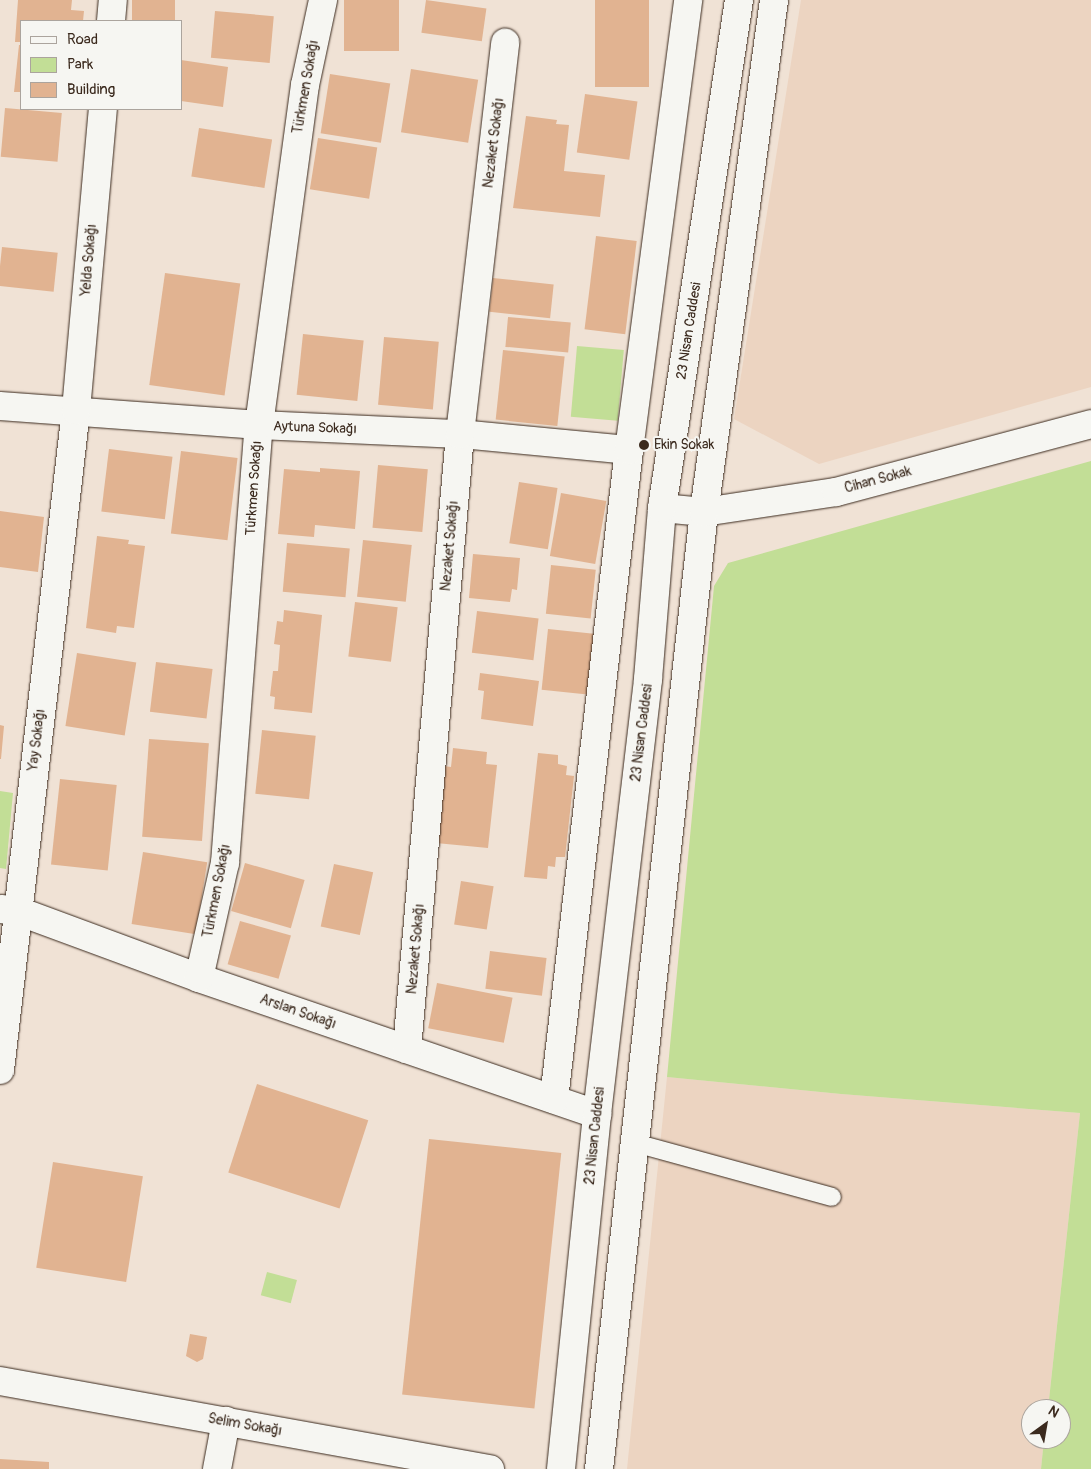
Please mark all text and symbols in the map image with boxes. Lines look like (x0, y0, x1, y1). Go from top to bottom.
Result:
legend (20, 20, 182, 110)
text: Road (67, 30, 98, 49)
street label: Türkmen Sokağı (289, 39, 323, 135)
text: Park (67, 55, 93, 74)
text: Building (67, 80, 115, 99)
street label: Nezaket Sokağı (480, 97, 508, 189)
street label: Yelda Sokağı (77, 223, 101, 297)
street label: 23 Nisan Caddesi (673, 281, 705, 381)
street label: Aytuna Sokağı (273, 418, 357, 438)
place label: Ekin Sokak (654, 437, 714, 453)
marker: Ekin Sokak (638, 439, 650, 451)
street label: Türkmen Sokağı (242, 440, 266, 536)
street label: Cihan Sokak (843, 463, 913, 497)
street label: Nezaket Sokağı (438, 500, 462, 592)
street label: 23 Nisan Caddesi (628, 683, 656, 783)
street label: Yay Sokağı (25, 708, 49, 772)
street label: Türkmen Sokağı (200, 843, 234, 939)
street label: Nezaket Sokağı (404, 903, 428, 995)
street label: Arslan Sokağı (258, 991, 338, 1033)
street label: 23 Nisan Caddesi (582, 1086, 608, 1186)
north arrow (1021, 1399, 1071, 1449)
text: N (1045, 1402, 1062, 1421)
street label: Selim Sokağı (207, 1410, 283, 1440)

